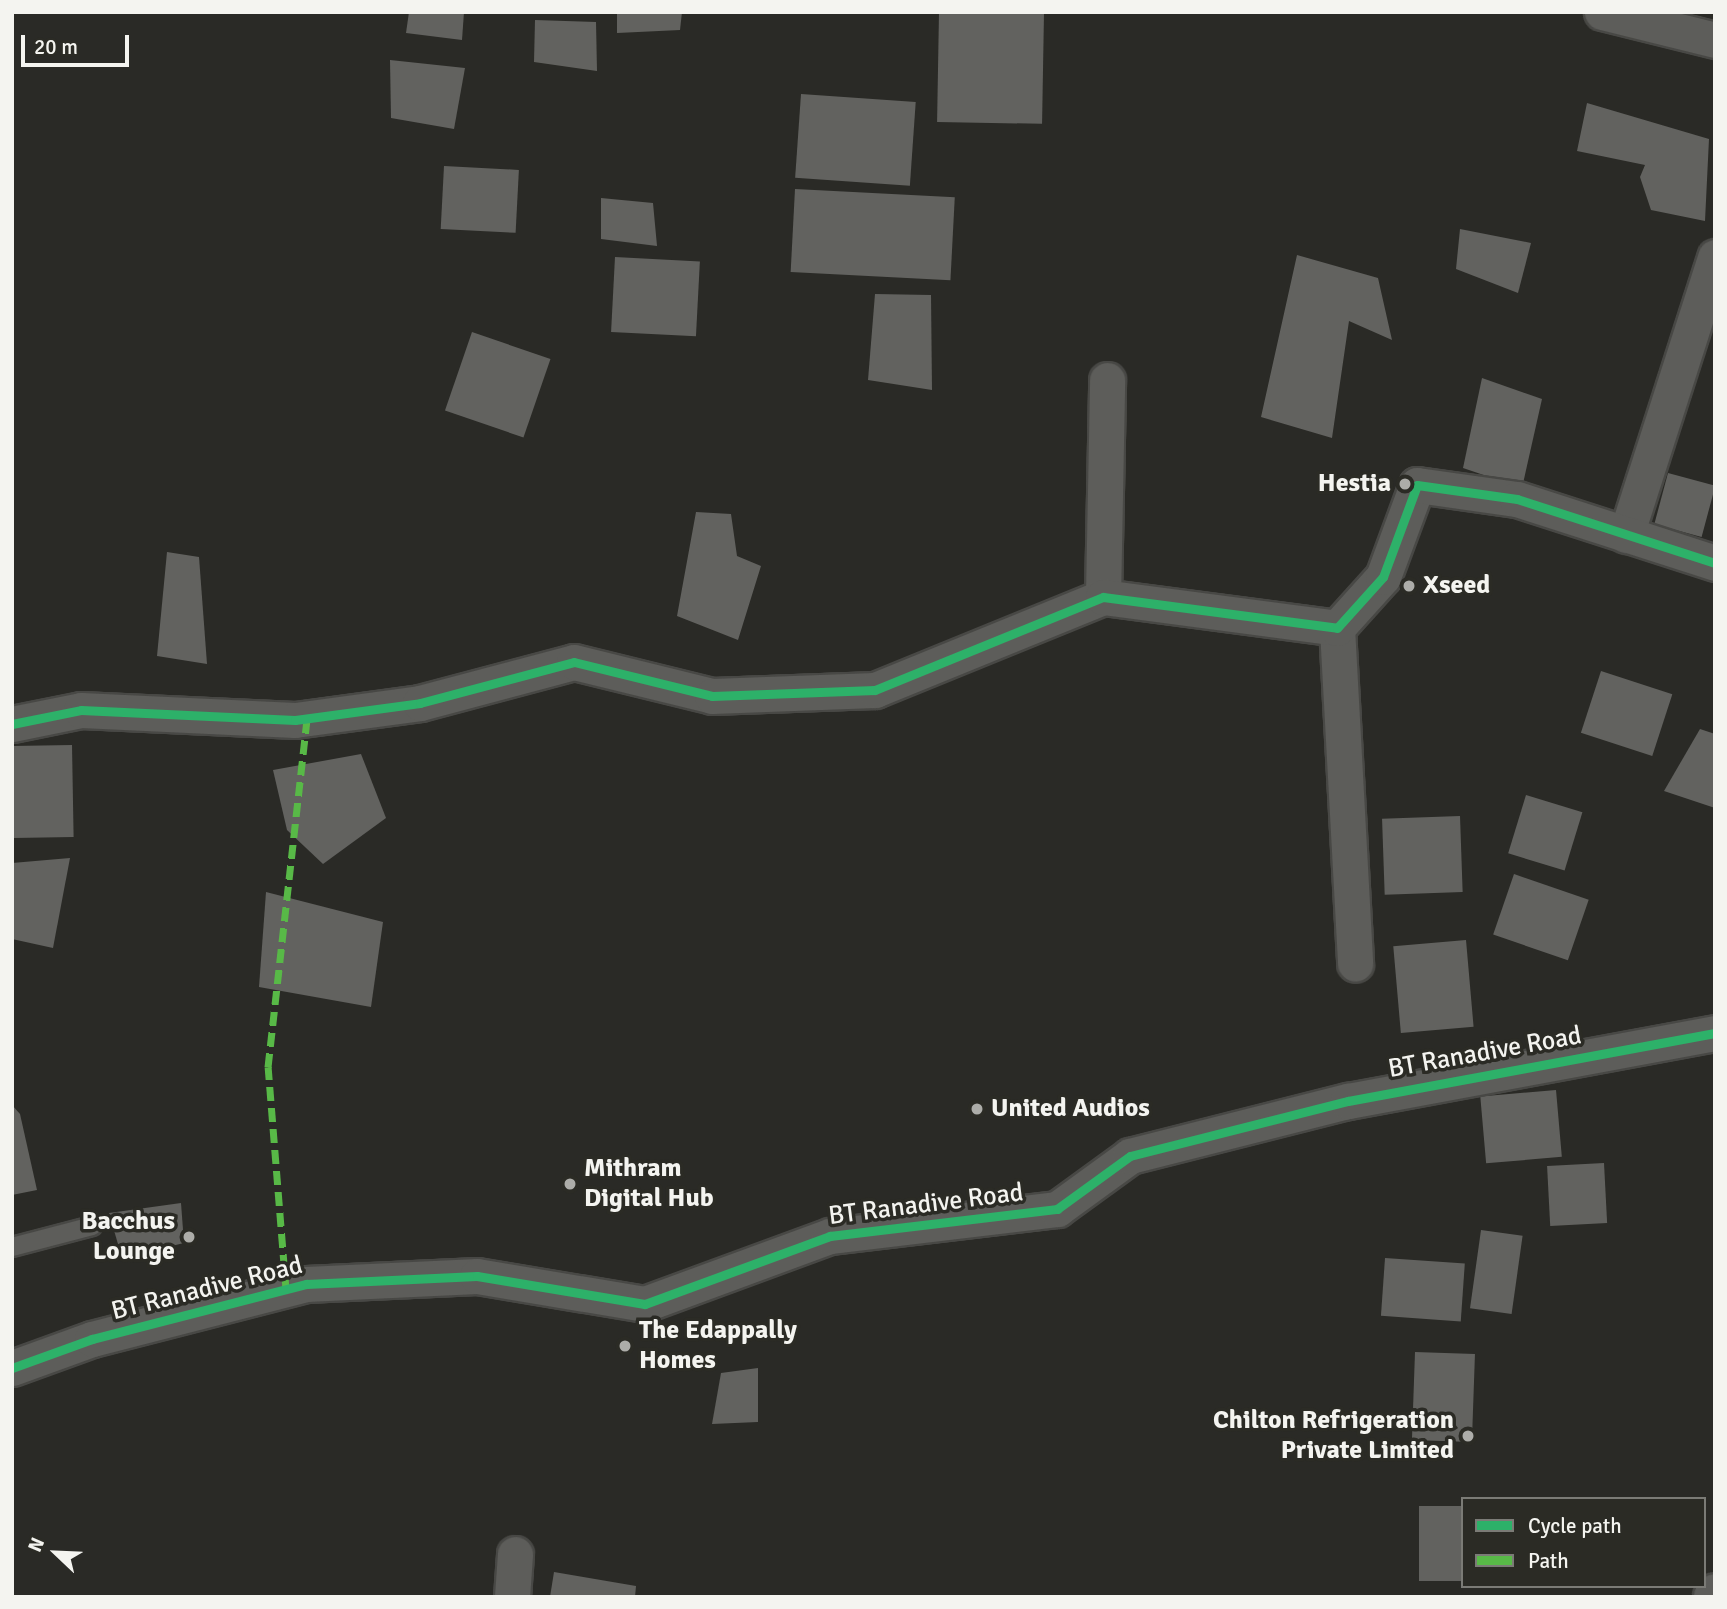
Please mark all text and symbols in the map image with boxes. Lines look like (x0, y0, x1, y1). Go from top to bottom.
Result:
scale bar (24, 21, 133, 65)
text: 20 m (34, 34, 78, 60)
place label: Hestia (1318, 468, 1391, 500)
marker: Hestia (1397, 476, 1413, 492)
place label: Xseed (1423, 570, 1490, 602)
marker: Xseed (1401, 578, 1417, 594)
street label: BT Ranadive Road (1386, 1021, 1584, 1085)
place label: United Audios (991, 1093, 1150, 1125)
marker: United Audios (969, 1101, 985, 1117)
place label: Mithram Digital Hub (584, 1153, 714, 1214)
marker: Mithram Digital Hub (562, 1176, 578, 1192)
street label: BT Ranadive Road (827, 1178, 1025, 1232)
place label: Bacchus Lounge (81, 1206, 175, 1268)
marker: Bacchus Lounge (181, 1229, 197, 1245)
street label: BT Ranadive Road (108, 1250, 306, 1328)
place label: The Edappally Homes (639, 1315, 797, 1376)
marker: The Edappally Homes (617, 1338, 633, 1354)
place label: Chilton Refrigeration Private Limited (1213, 1405, 1454, 1466)
marker: Chilton Refrigeration Private Limited (1460, 1428, 1476, 1444)
legend (1461, 1497, 1706, 1588)
text: Cycle path (1528, 1513, 1622, 1539)
north arrow (21, 1518, 91, 1588)
text: N (23, 1534, 50, 1556)
text: Path (1528, 1548, 1569, 1574)

